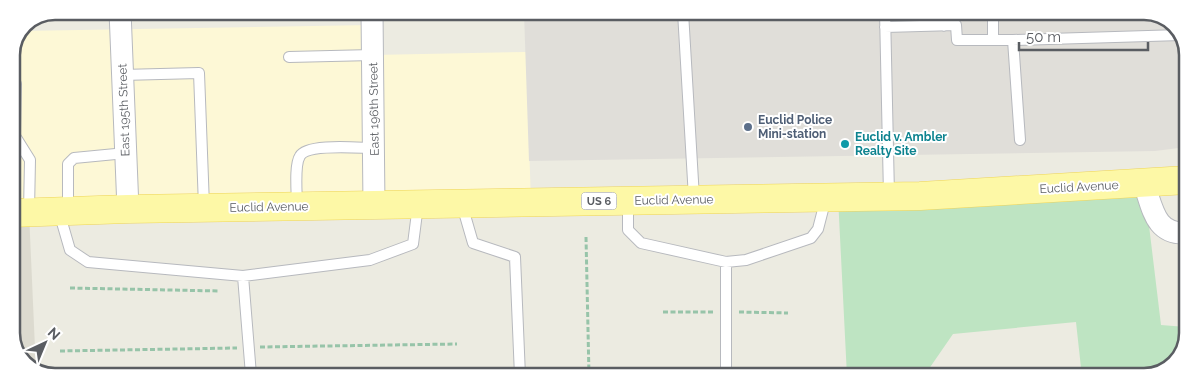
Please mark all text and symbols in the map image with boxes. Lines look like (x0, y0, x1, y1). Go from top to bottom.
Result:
scale bar (1019, 20, 1148, 52)
text: 50 m (1026, 28, 1061, 46)
street label: East 196th Street (366, 62, 382, 156)
street label: East 195th Street (115, 63, 133, 157)
place label: Euclid Police Mini-station (758, 113, 832, 141)
marker: Euclid Police Mini-station (742, 121, 754, 133)
place label: Euclid v. Ambler Realty Site (855, 130, 947, 158)
marker: Euclid v. Ambler Realty Site (839, 138, 851, 150)
street label: Euclid Avenue (1039, 178, 1119, 196)
road number: US 6 (582, 192, 616, 210)
street label: Euclid Avenue (634, 192, 714, 208)
street label: Euclid Avenue (229, 199, 309, 215)
north arrow (20, 318, 70, 368)
text: N (45, 324, 63, 343)

